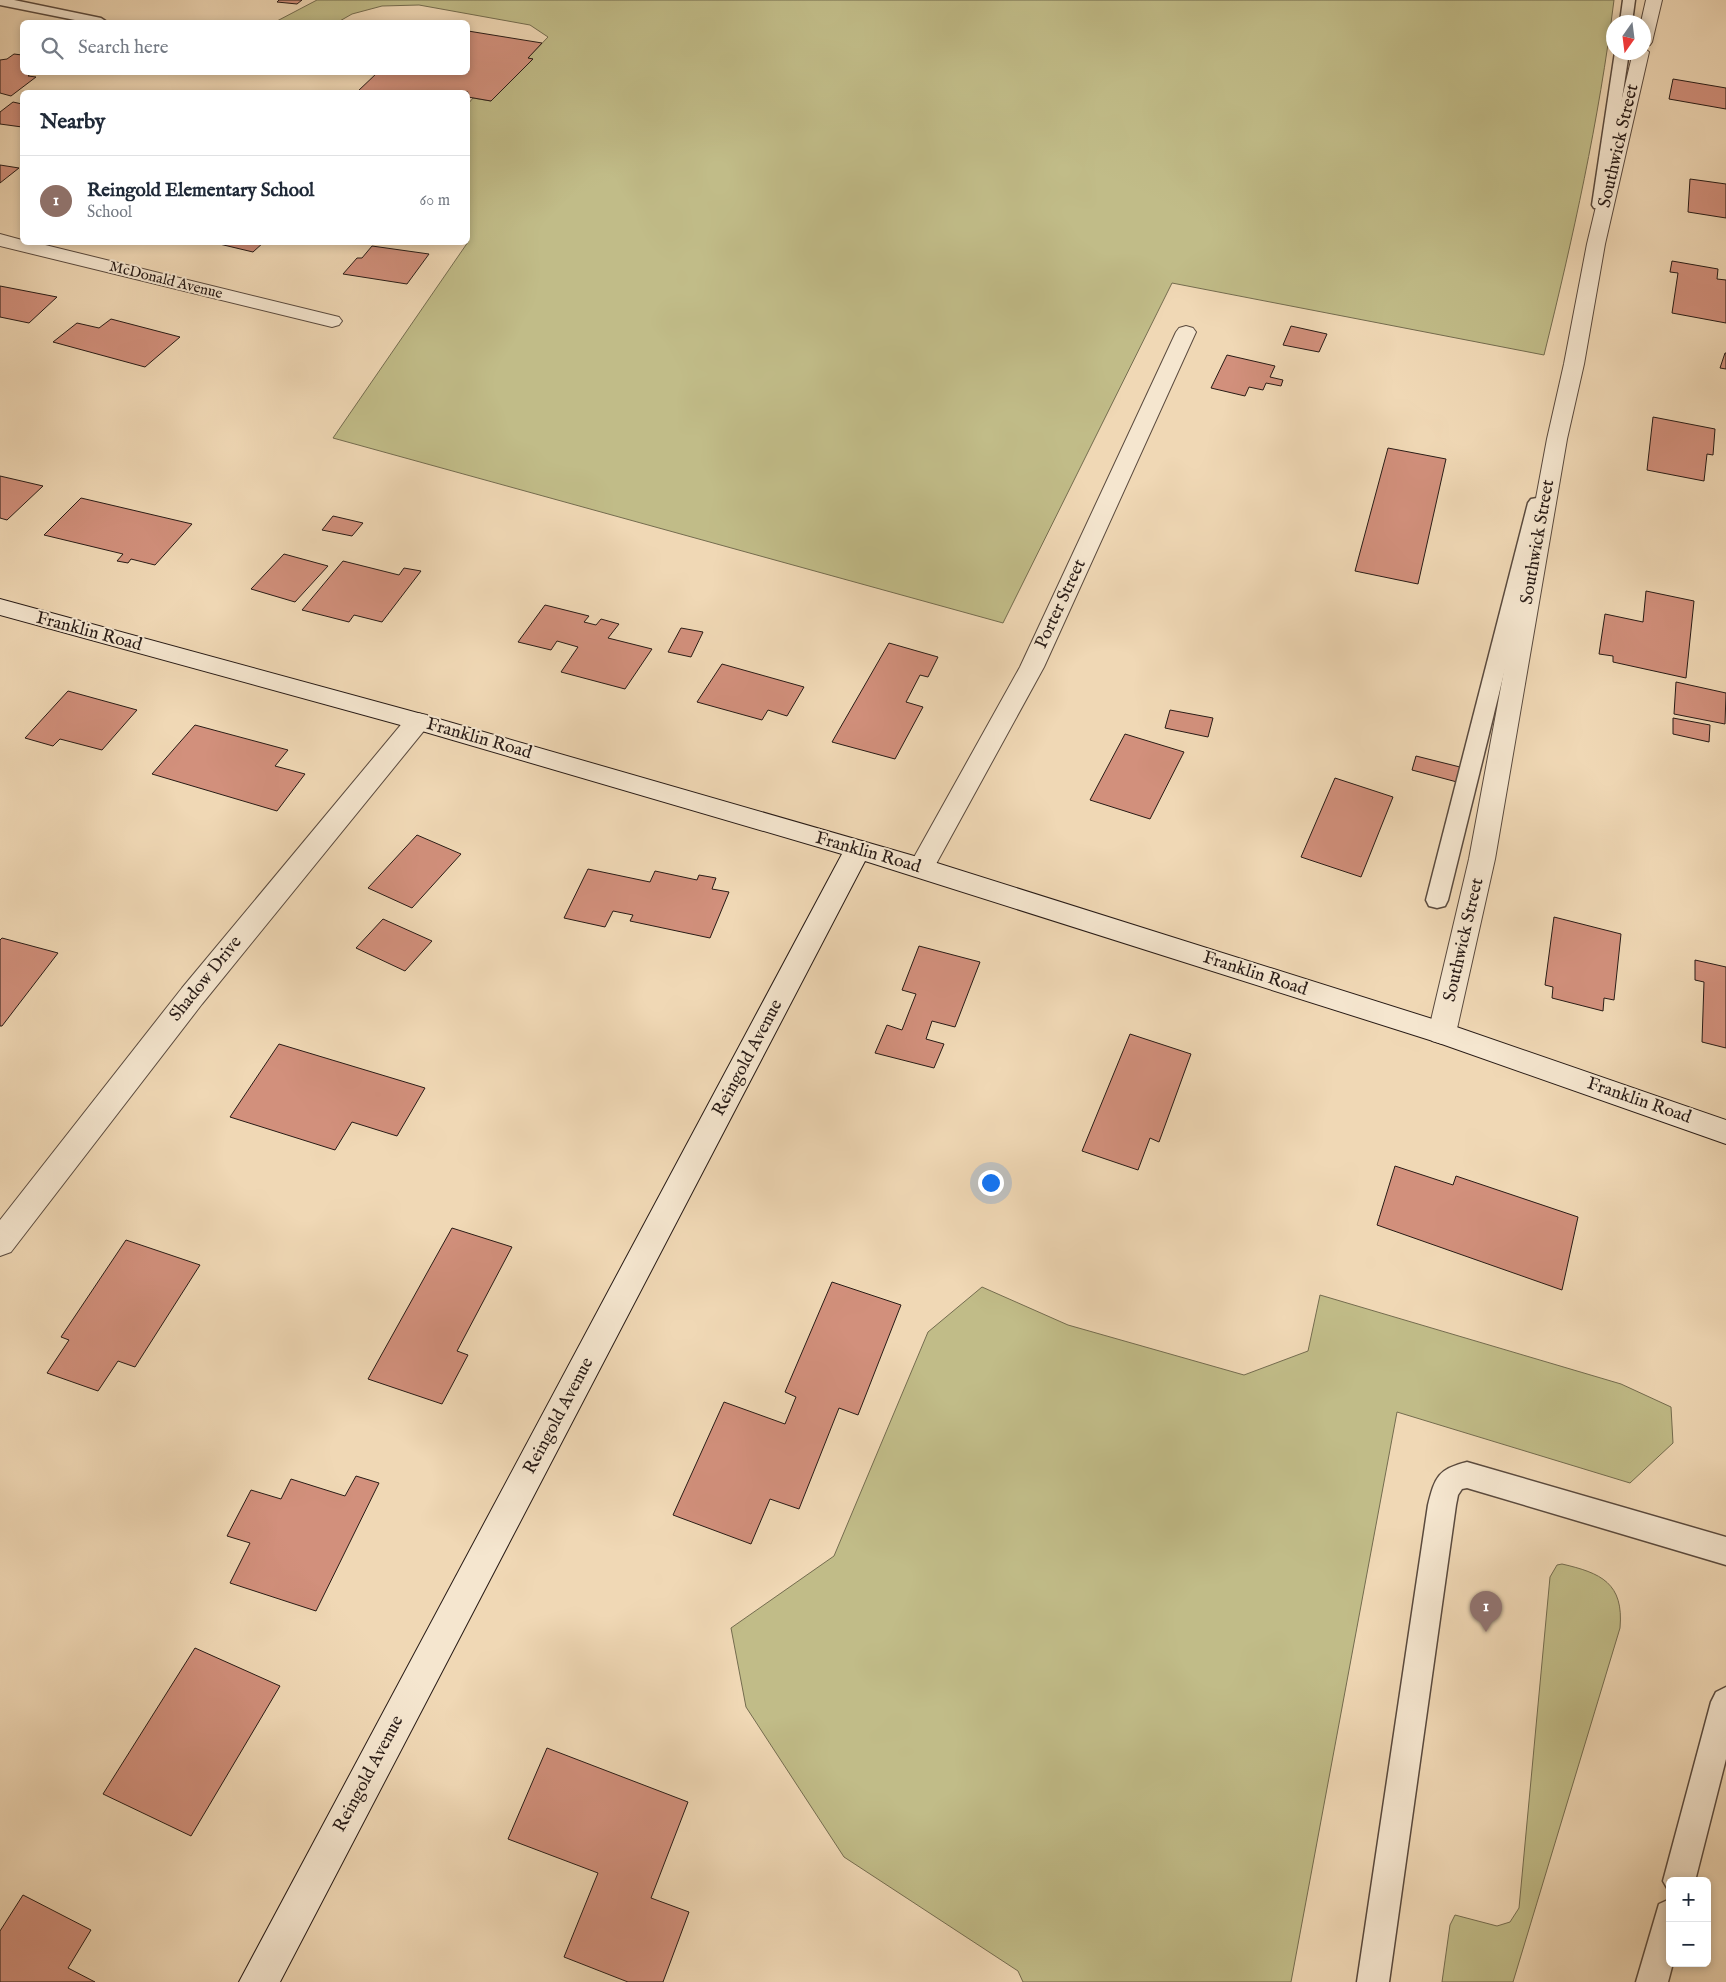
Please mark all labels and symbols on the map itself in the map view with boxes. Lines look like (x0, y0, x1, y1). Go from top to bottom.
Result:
north arrow (1606, 15, 1651, 60)
street label: Southwick Street (1594, 82, 1644, 210)
street label: McDonald Avenue (107, 257, 225, 303)
street label: Southwick Street (1516, 478, 1560, 606)
street label: Porter Street (1030, 556, 1092, 652)
street label: Franklin Road (34, 607, 145, 657)
street label: Franklin Road (424, 713, 535, 765)
street label: Franklin Road (813, 827, 924, 879)
street label: Southwick Street (1439, 876, 1489, 1004)
street label: Shadow Drive (165, 932, 247, 1026)
street label: Franklin Road (1200, 946, 1311, 1002)
street label: Reingold Avenue (708, 996, 788, 1120)
street label: Franklin Road (1584, 1072, 1695, 1130)
your location (978, 1170, 1004, 1196)
street label: Reingold Avenue (519, 1354, 599, 1478)
pin: 1 (1470, 1591, 1502, 1632)
street label: Reingold Avenue (329, 1712, 409, 1836)

